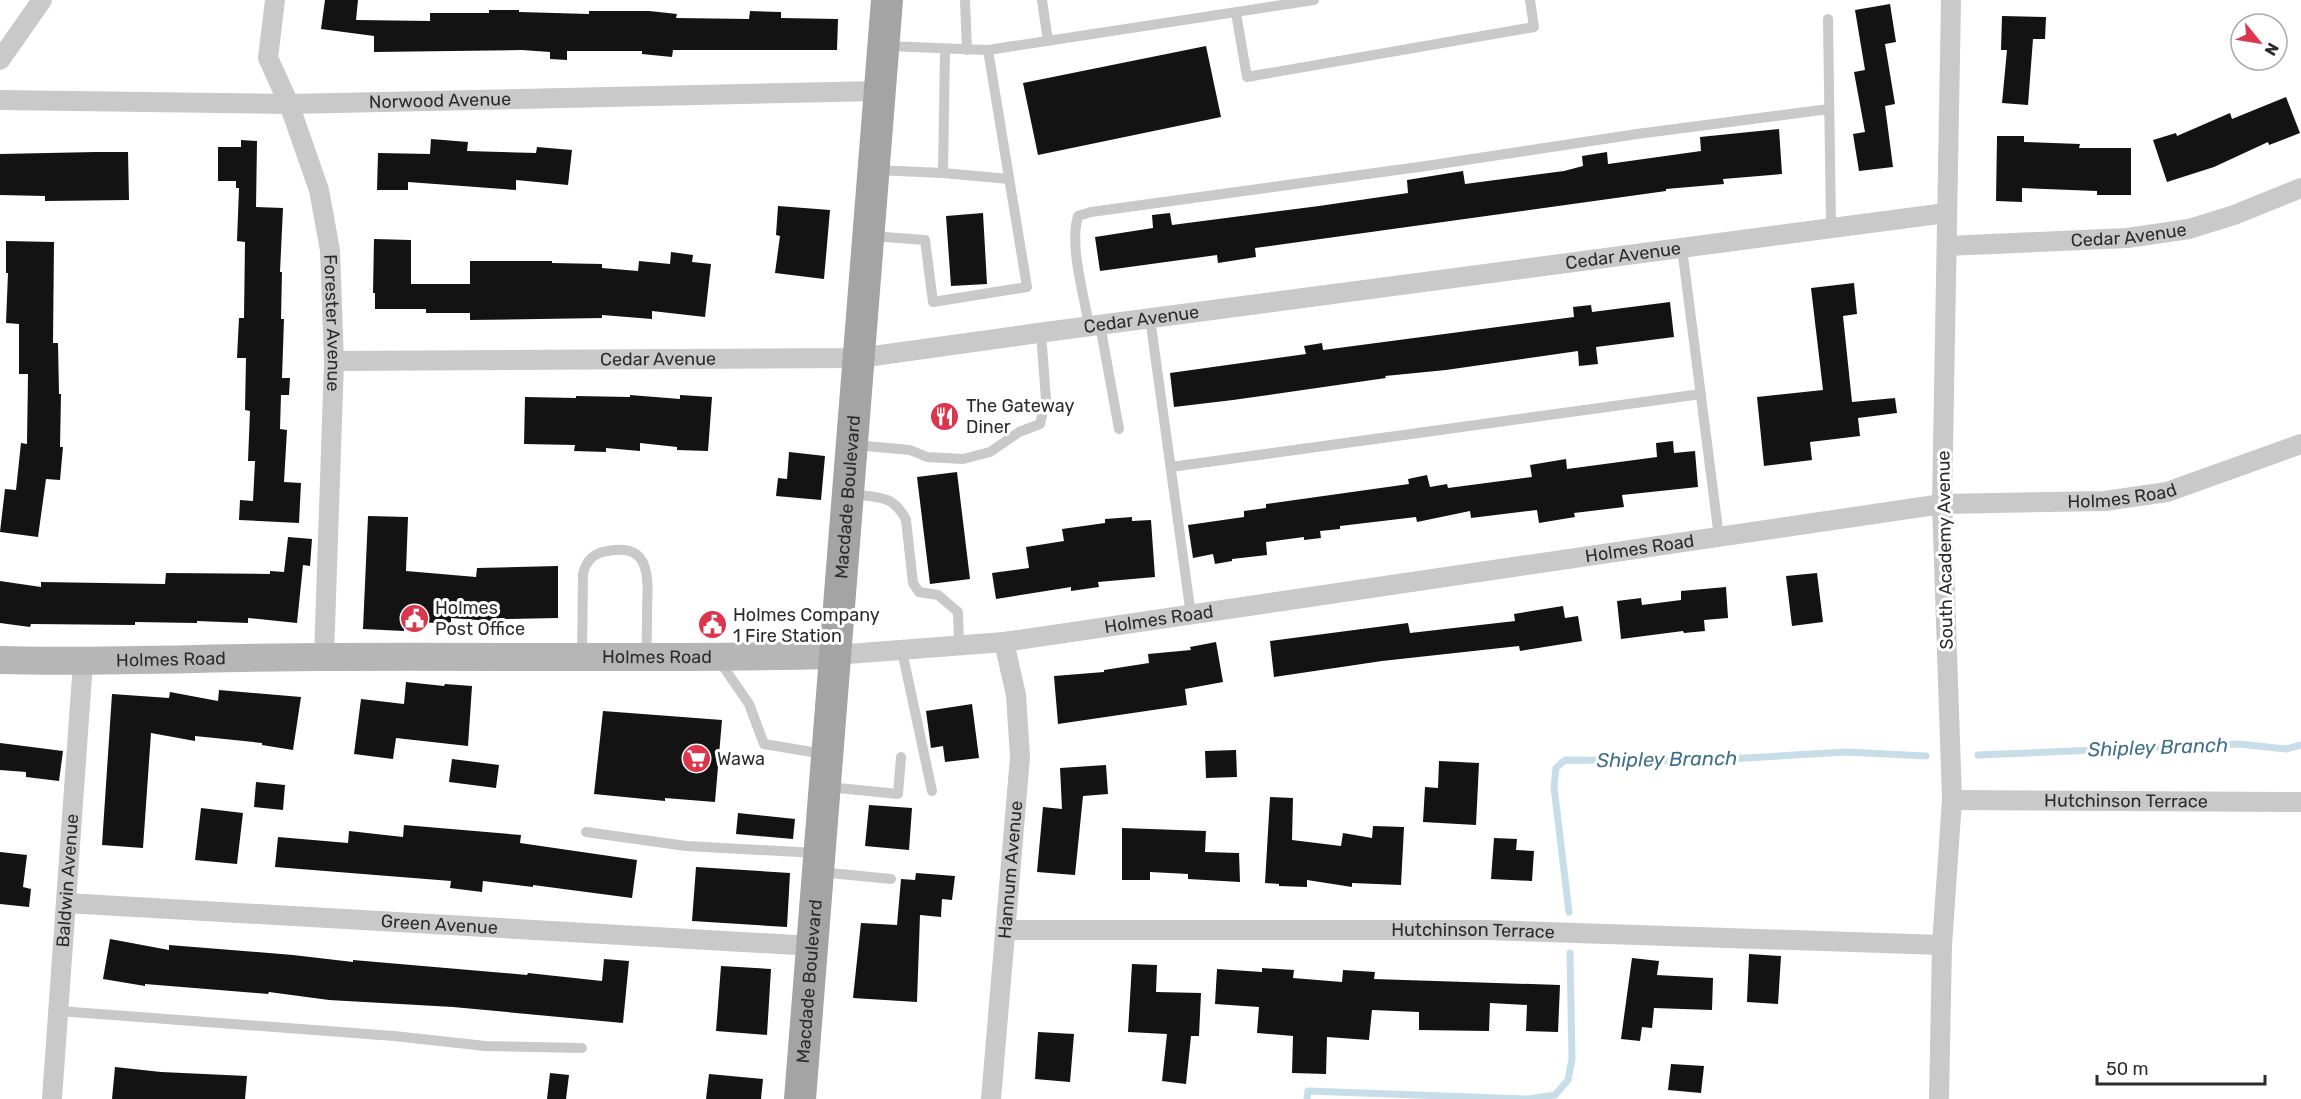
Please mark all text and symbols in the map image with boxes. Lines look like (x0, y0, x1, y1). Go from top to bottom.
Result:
north arrow (2229, 12, 2289, 72)
text: N (2260, 40, 2283, 59)
street label: Norwood Avenue (369, 88, 511, 113)
street label: Cedar Avenue (2070, 219, 2188, 251)
street label: Cedar Avenue (1564, 237, 1682, 274)
street label: Forester Avenue (319, 254, 345, 392)
street label: Cedar Avenue (1082, 301, 1200, 338)
street label: Cedar Avenue (600, 348, 716, 370)
place label: The Gateway Diner (966, 395, 1074, 438)
restaurant icon: The Gateway Diner (929, 400, 961, 432)
street label: Macdade Boulevard (830, 414, 865, 580)
street label: South Academy Avenue (1932, 450, 1958, 650)
street label: Holmes Road (2067, 478, 2180, 513)
street label: Holmes Road (1584, 530, 1696, 567)
place label: Holmes Post Office (435, 597, 525, 640)
street label: Holmes Road (1103, 600, 1215, 638)
public building icon: Holmes Post Office (398, 602, 430, 634)
place label: Holmes Company 1 Fire Station (733, 604, 880, 647)
public building icon: Holmes Company 1 Fire Station (696, 609, 728, 641)
street label: Holmes Road (602, 646, 712, 668)
street label: Holmes Road (116, 647, 226, 671)
water label: Shipley Branch (2087, 733, 2229, 761)
supermarket icon: Wawa (680, 743, 712, 775)
water label: Shipley Branch (1597, 746, 1737, 772)
place label: Wawa (717, 748, 765, 770)
street label: Hutchinson Terrace (2044, 790, 2208, 812)
street label: Hannum Avenue (994, 800, 1027, 940)
street label: Baldwin Avenue (52, 813, 83, 948)
street label: Macdade Boulevard (792, 899, 827, 1064)
street label: Green Avenue (380, 910, 498, 939)
street label: Hutchinson Terrace (1391, 919, 1555, 943)
scale bar (2097, 1048, 2265, 1086)
text: 50 m (2106, 1058, 2149, 1080)

